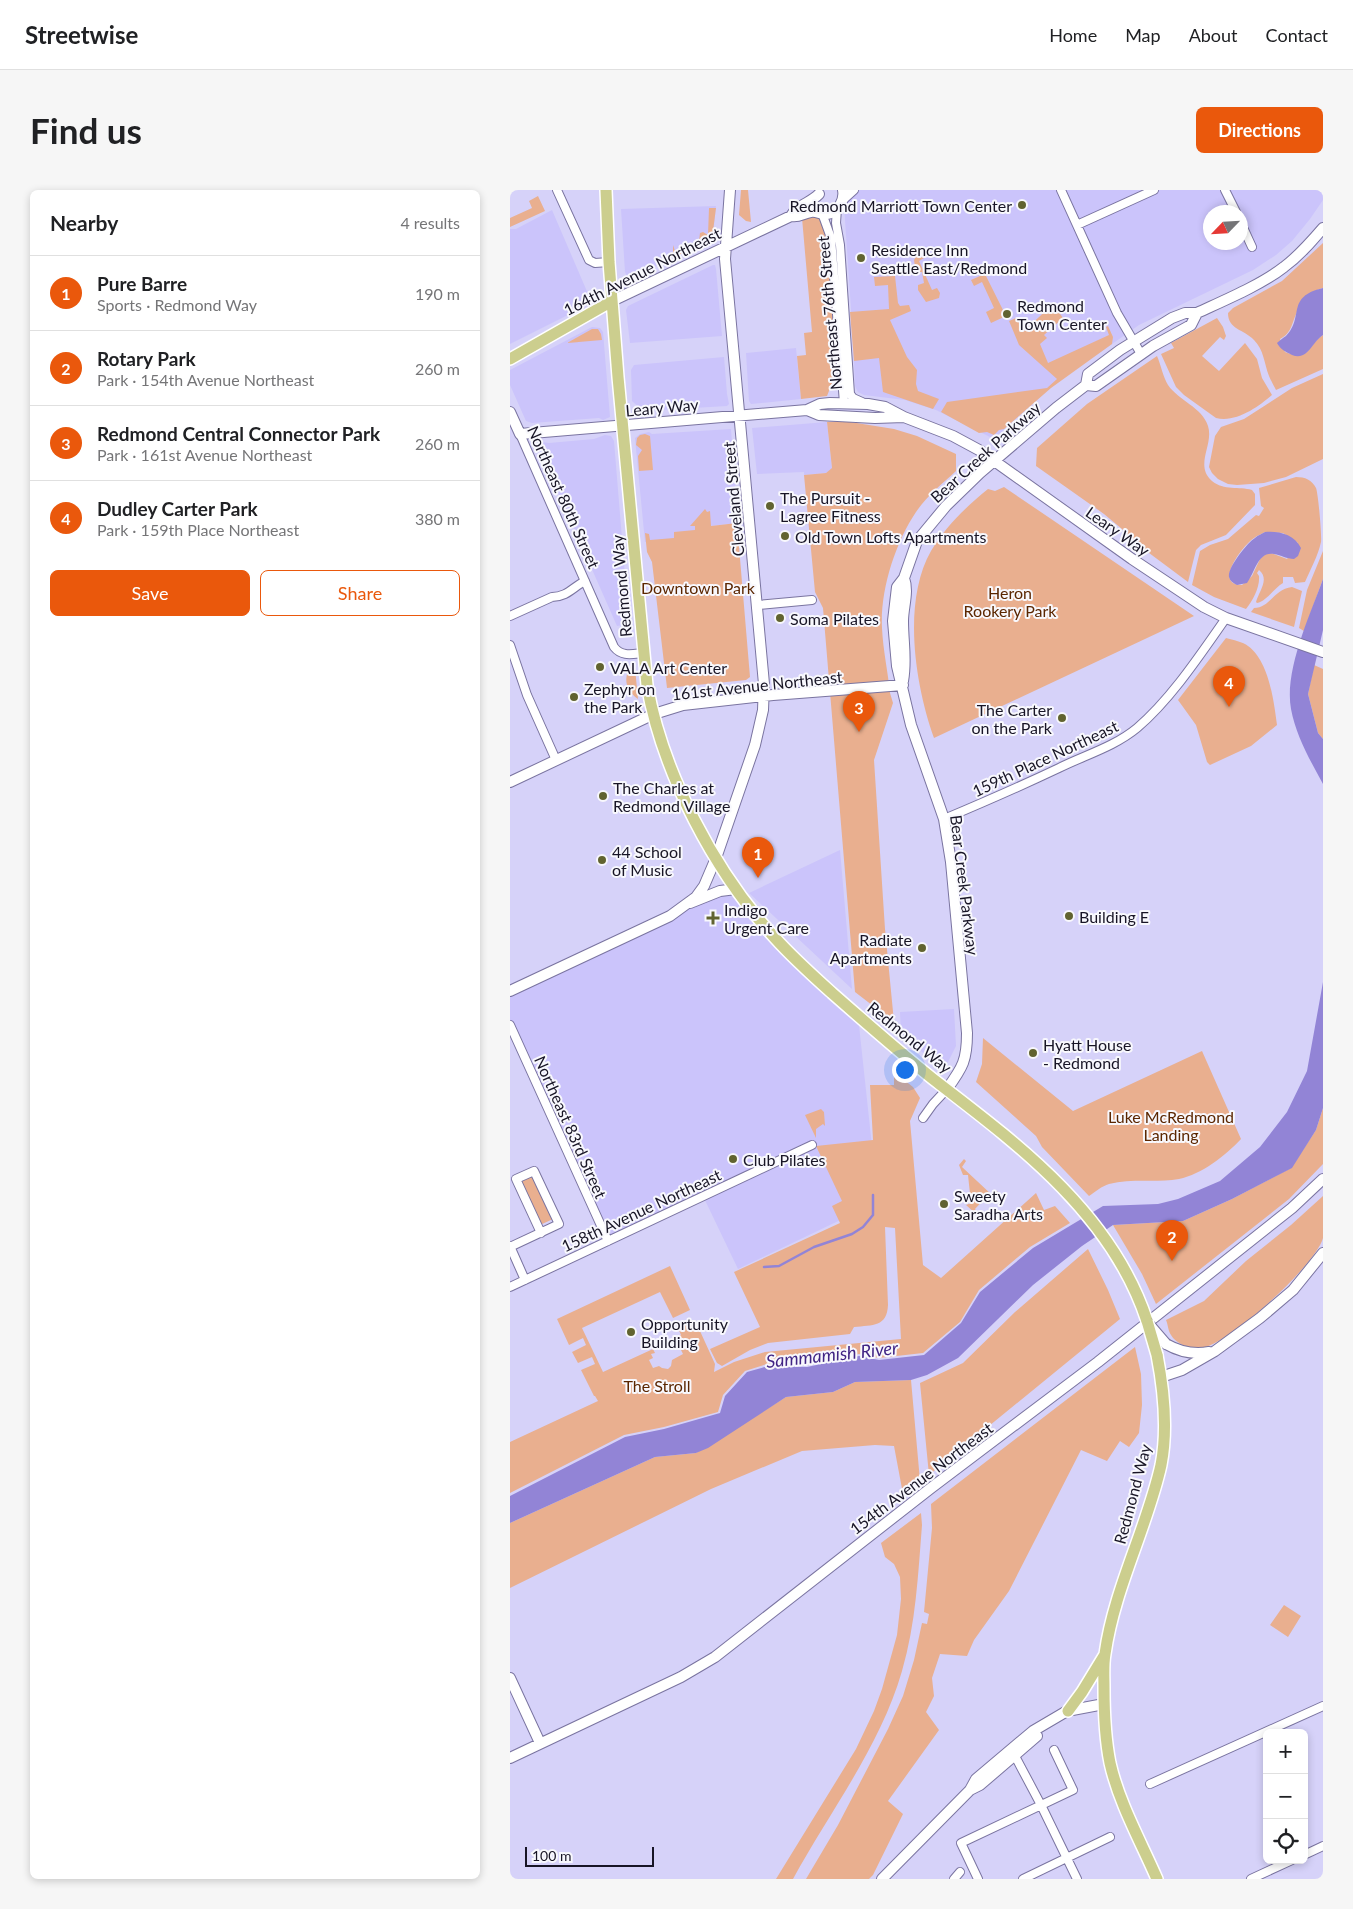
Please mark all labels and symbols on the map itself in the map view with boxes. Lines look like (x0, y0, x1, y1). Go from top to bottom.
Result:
place label: Redmond Marriott Town Center (790, 196, 1012, 215)
marker: Redmond Marriott Town Center (1016, 199, 1028, 211)
north arrow (1203, 205, 1248, 250)
street label: 164th Avenue Northeast (560, 223, 724, 319)
street label: Northeast 76th Street (813, 235, 845, 391)
place label: Residence Inn Seattle East/Redmond (871, 240, 1027, 277)
marker: Residence Inn Seattle East/Redmond (855, 252, 867, 264)
place label: Redmond Town Center (1017, 296, 1107, 333)
marker: Redmond Town Center (1001, 308, 1013, 320)
street label: Leary Way (625, 394, 700, 420)
street label: Bear Creek Parkway (926, 397, 1044, 506)
street label: Northeast 80th Street (524, 423, 604, 572)
street label: Cleveland Street (718, 441, 747, 557)
place label: The Pursuit - Lagree Fitness (780, 488, 881, 525)
marker: The Pursuit - Lagree Fitness (764, 500, 776, 512)
street label: Leary Way (1083, 502, 1154, 560)
place label: Old Town Lofts Apartments (795, 527, 986, 546)
marker: Old Town Lofts Apartments (779, 530, 791, 542)
street label: Redmond Way (607, 533, 635, 638)
park label: Downtown Park (641, 578, 756, 597)
park label: Heron Rookery Park (964, 583, 1057, 620)
place label: Soma Pilates (790, 609, 879, 628)
marker: Soma Pilates (774, 612, 786, 624)
place label: VALA Art Center (610, 658, 727, 677)
marker: VALA Art Center (594, 661, 606, 673)
pin: 4 (1213, 666, 1245, 707)
street label: 161st Avenue Northeast (671, 667, 844, 703)
place label: Zephyr on the Park (584, 679, 655, 716)
marker: Zephyr on the Park (568, 691, 580, 703)
pin: 3 (843, 691, 875, 732)
place label: The Carter on the Park (971, 700, 1053, 737)
marker: The Carter on the Park (1056, 712, 1068, 724)
street label: 159th Place Northeast (969, 716, 1121, 800)
place label: The Charles at Redmond Village (613, 778, 730, 815)
marker: The Charles at Redmond Village (597, 790, 609, 802)
street label: Bear Creek Parkway (947, 814, 983, 957)
pin: 1 (742, 837, 774, 878)
place label: 44 School of Music (612, 842, 682, 879)
marker: 44 School of Music (596, 854, 608, 866)
place label: Indigo Urgent Care (724, 900, 809, 937)
place label: Building E (1079, 907, 1149, 926)
marker: Building E (1063, 910, 1075, 922)
marker: Indigo Urgent Care (706, 911, 720, 925)
place label: Radiate Apartments (830, 930, 912, 967)
marker: Radiate Apartments (916, 942, 928, 954)
street label: Redmond Way (864, 997, 956, 1077)
place label: Hyatt House - Redmond (1043, 1035, 1131, 1072)
marker: Hyatt House - Redmond (1027, 1047, 1039, 1059)
street label: Northeast 83rd Street (531, 1053, 611, 1201)
your location (892, 1057, 918, 1083)
park label: Luke McRedmond Landing (1108, 1107, 1234, 1144)
place label: Club Pilates (743, 1150, 826, 1169)
marker: Club Pilates (727, 1153, 739, 1165)
street label: 158th Avenue Northeast (558, 1165, 724, 1255)
place label: Sweety Saradha Arts (954, 1186, 1043, 1223)
marker: Sweety Saradha Arts (938, 1198, 950, 1210)
pin: 2 (1156, 1220, 1188, 1261)
place label: Opportunity Building (641, 1314, 729, 1351)
marker: Opportunity Building (625, 1326, 637, 1338)
water label: Sammamish River (765, 1336, 900, 1372)
park label: The Stroll (624, 1376, 690, 1395)
street label: 154th Avenue Northeast (846, 1418, 996, 1538)
street label: Redmond Way (1110, 1441, 1155, 1546)
scale bar (525, 1844, 654, 1867)

